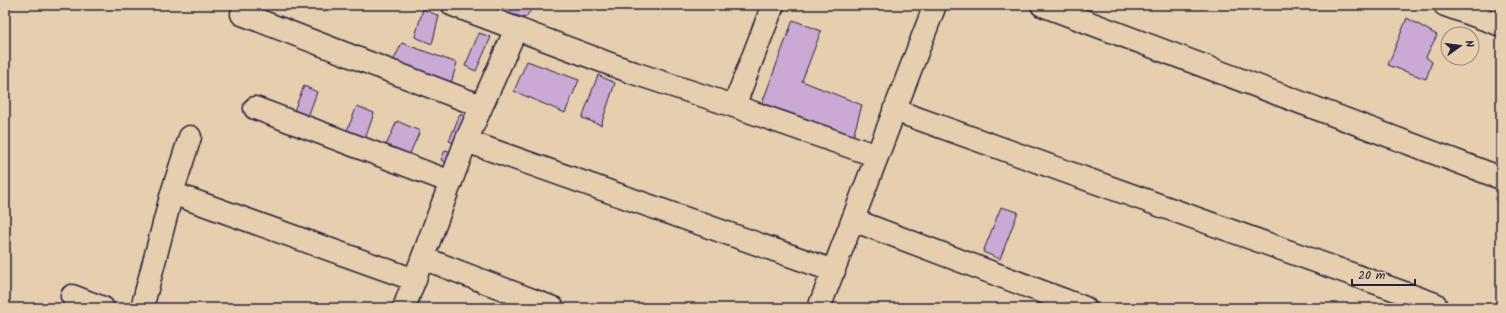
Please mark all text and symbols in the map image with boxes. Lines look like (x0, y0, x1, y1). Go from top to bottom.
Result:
north arrow (1440, 26, 1480, 66)
text: N (1459, 38, 1478, 49)
scale bar (1352, 261, 1415, 287)
text: 20 m (1358, 266, 1386, 285)

